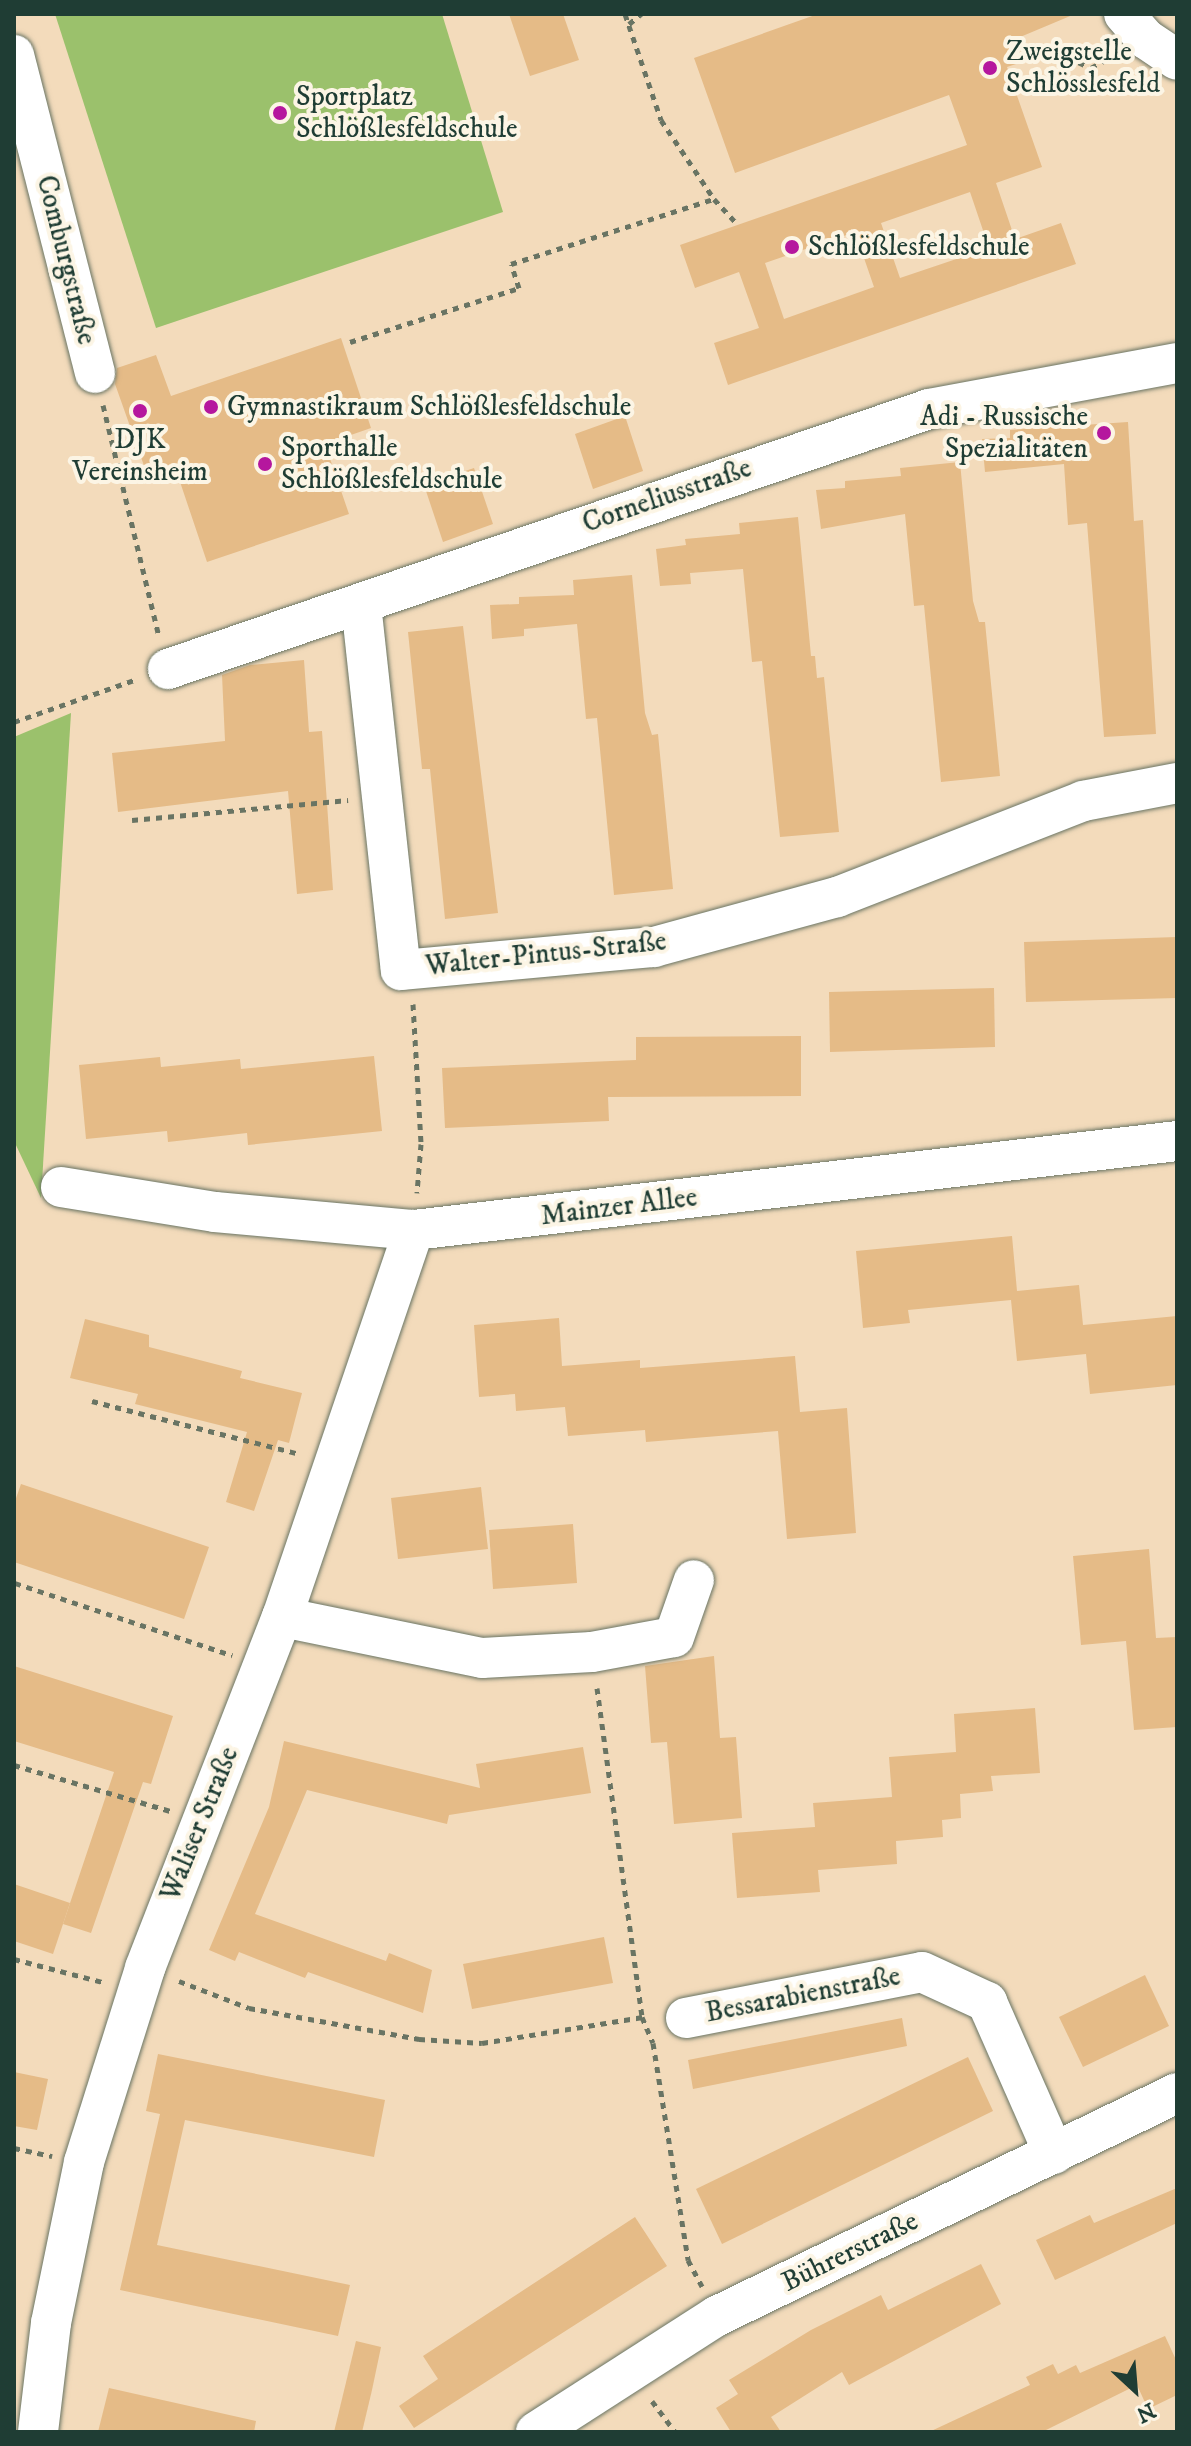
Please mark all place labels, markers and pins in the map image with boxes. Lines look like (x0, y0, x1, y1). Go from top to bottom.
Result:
place label: Zweigstelle Schlösslesfeld (1006, 35, 1160, 101)
marker: Zweigstelle Schlösslesfeld (981, 59, 999, 77)
place label: Sportplatz Schlößlesfeldschule (296, 80, 518, 146)
marker: Sportplatz Schlößlesfeldschule (271, 104, 289, 122)
place label: Schlößlesfeldschule (808, 230, 1030, 264)
marker: Schlößlesfeldschule (783, 238, 801, 256)
place label: Gymnastikraum Schlößlesfeldschule (227, 390, 631, 424)
marker: Gymnastikraum Schlößlesfeldschule (202, 398, 220, 416)
place label: Adi - Russische Spezialitäten (920, 400, 1088, 466)
marker: DJK Vereinsheim (131, 402, 149, 420)
place label: DJK Vereinsheim (72, 423, 208, 489)
marker: Adi - Russische Spezialitäten (1095, 424, 1113, 442)
place label: Sporthalle Schlößlesfeldschule (281, 431, 503, 497)
marker: Sporthalle Schlößlesfeldschule (256, 455, 274, 473)

